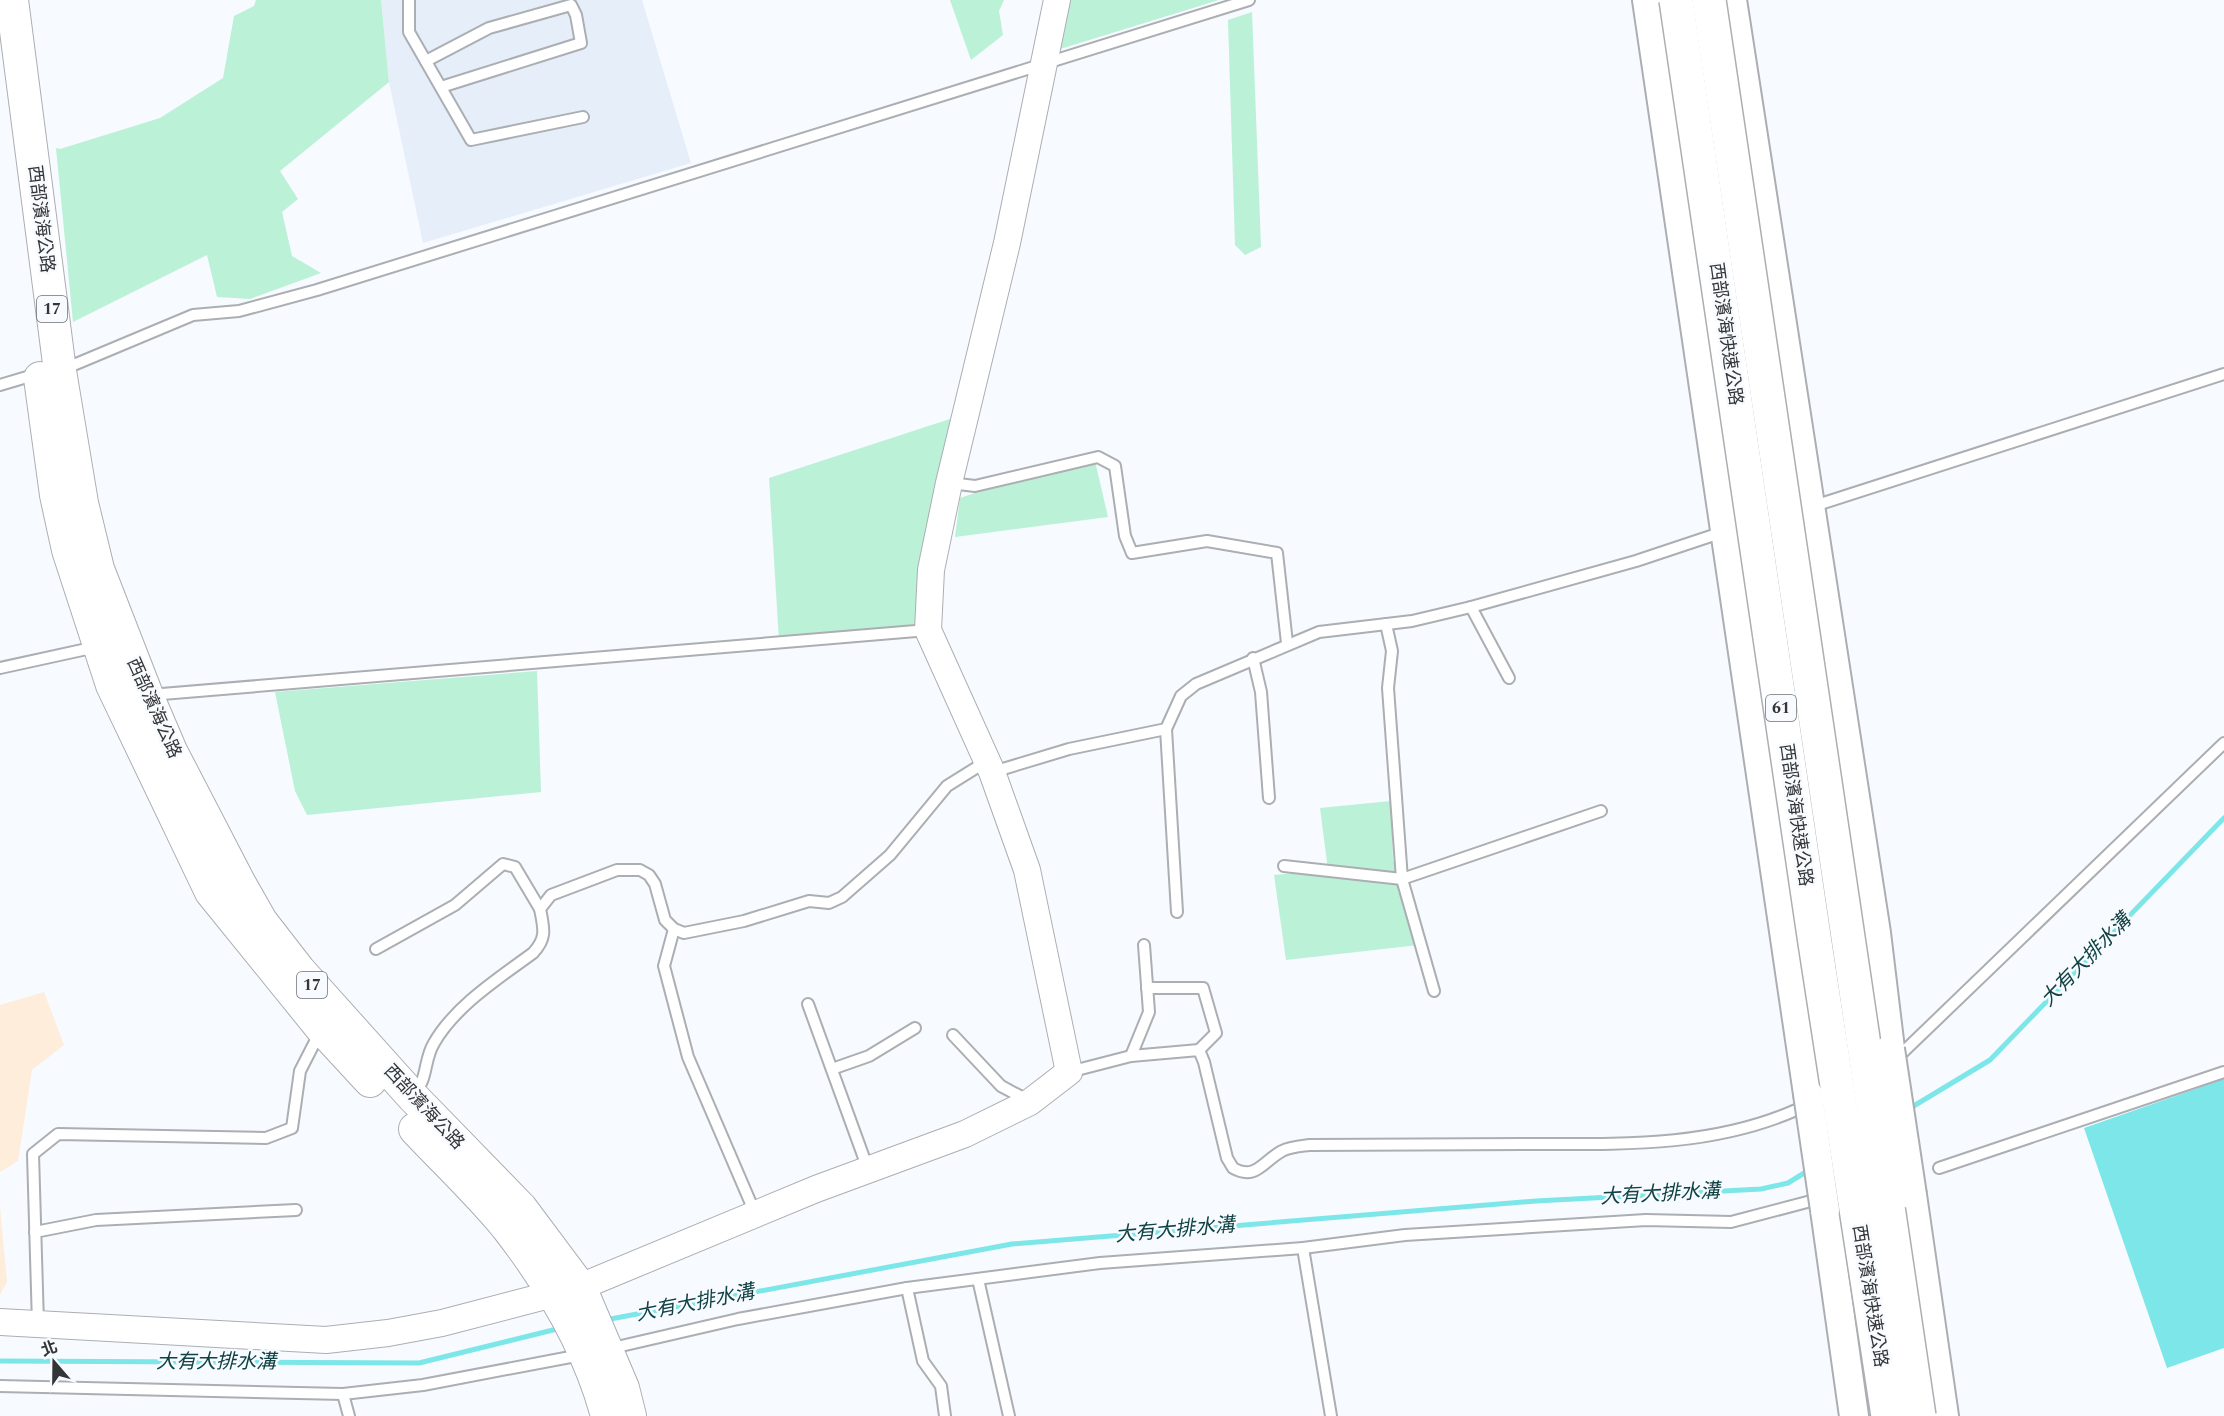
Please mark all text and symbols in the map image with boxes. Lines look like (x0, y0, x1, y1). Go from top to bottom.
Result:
street label: 西部濱海公路 (21, 164, 61, 274)
street label: 西部濱海快速公路 (1703, 261, 1749, 407)
road number: 17 (37, 296, 67, 322)
street label: 西部濱海公路 (120, 653, 188, 763)
road number: 61 (1766, 695, 1796, 721)
street label: 西部濱海快速公路 (1773, 742, 1819, 888)
water label: 大有大排水溝 (2034, 904, 2141, 1014)
road number: 17 (297, 972, 327, 998)
street label: 西部濱海公路 (377, 1058, 471, 1156)
water label: 大有大排水溝 (1599, 1176, 1724, 1212)
water label: 大有大排水溝 (1114, 1210, 1239, 1250)
street label: 西部濱海快速公路 (1845, 1223, 1895, 1369)
water label: 大有大排水溝 (633, 1276, 760, 1329)
north arrow (24, 1332, 84, 1392)
text: 北 (38, 1335, 61, 1363)
water label: 大有大排水溝 (156, 1347, 279, 1377)

